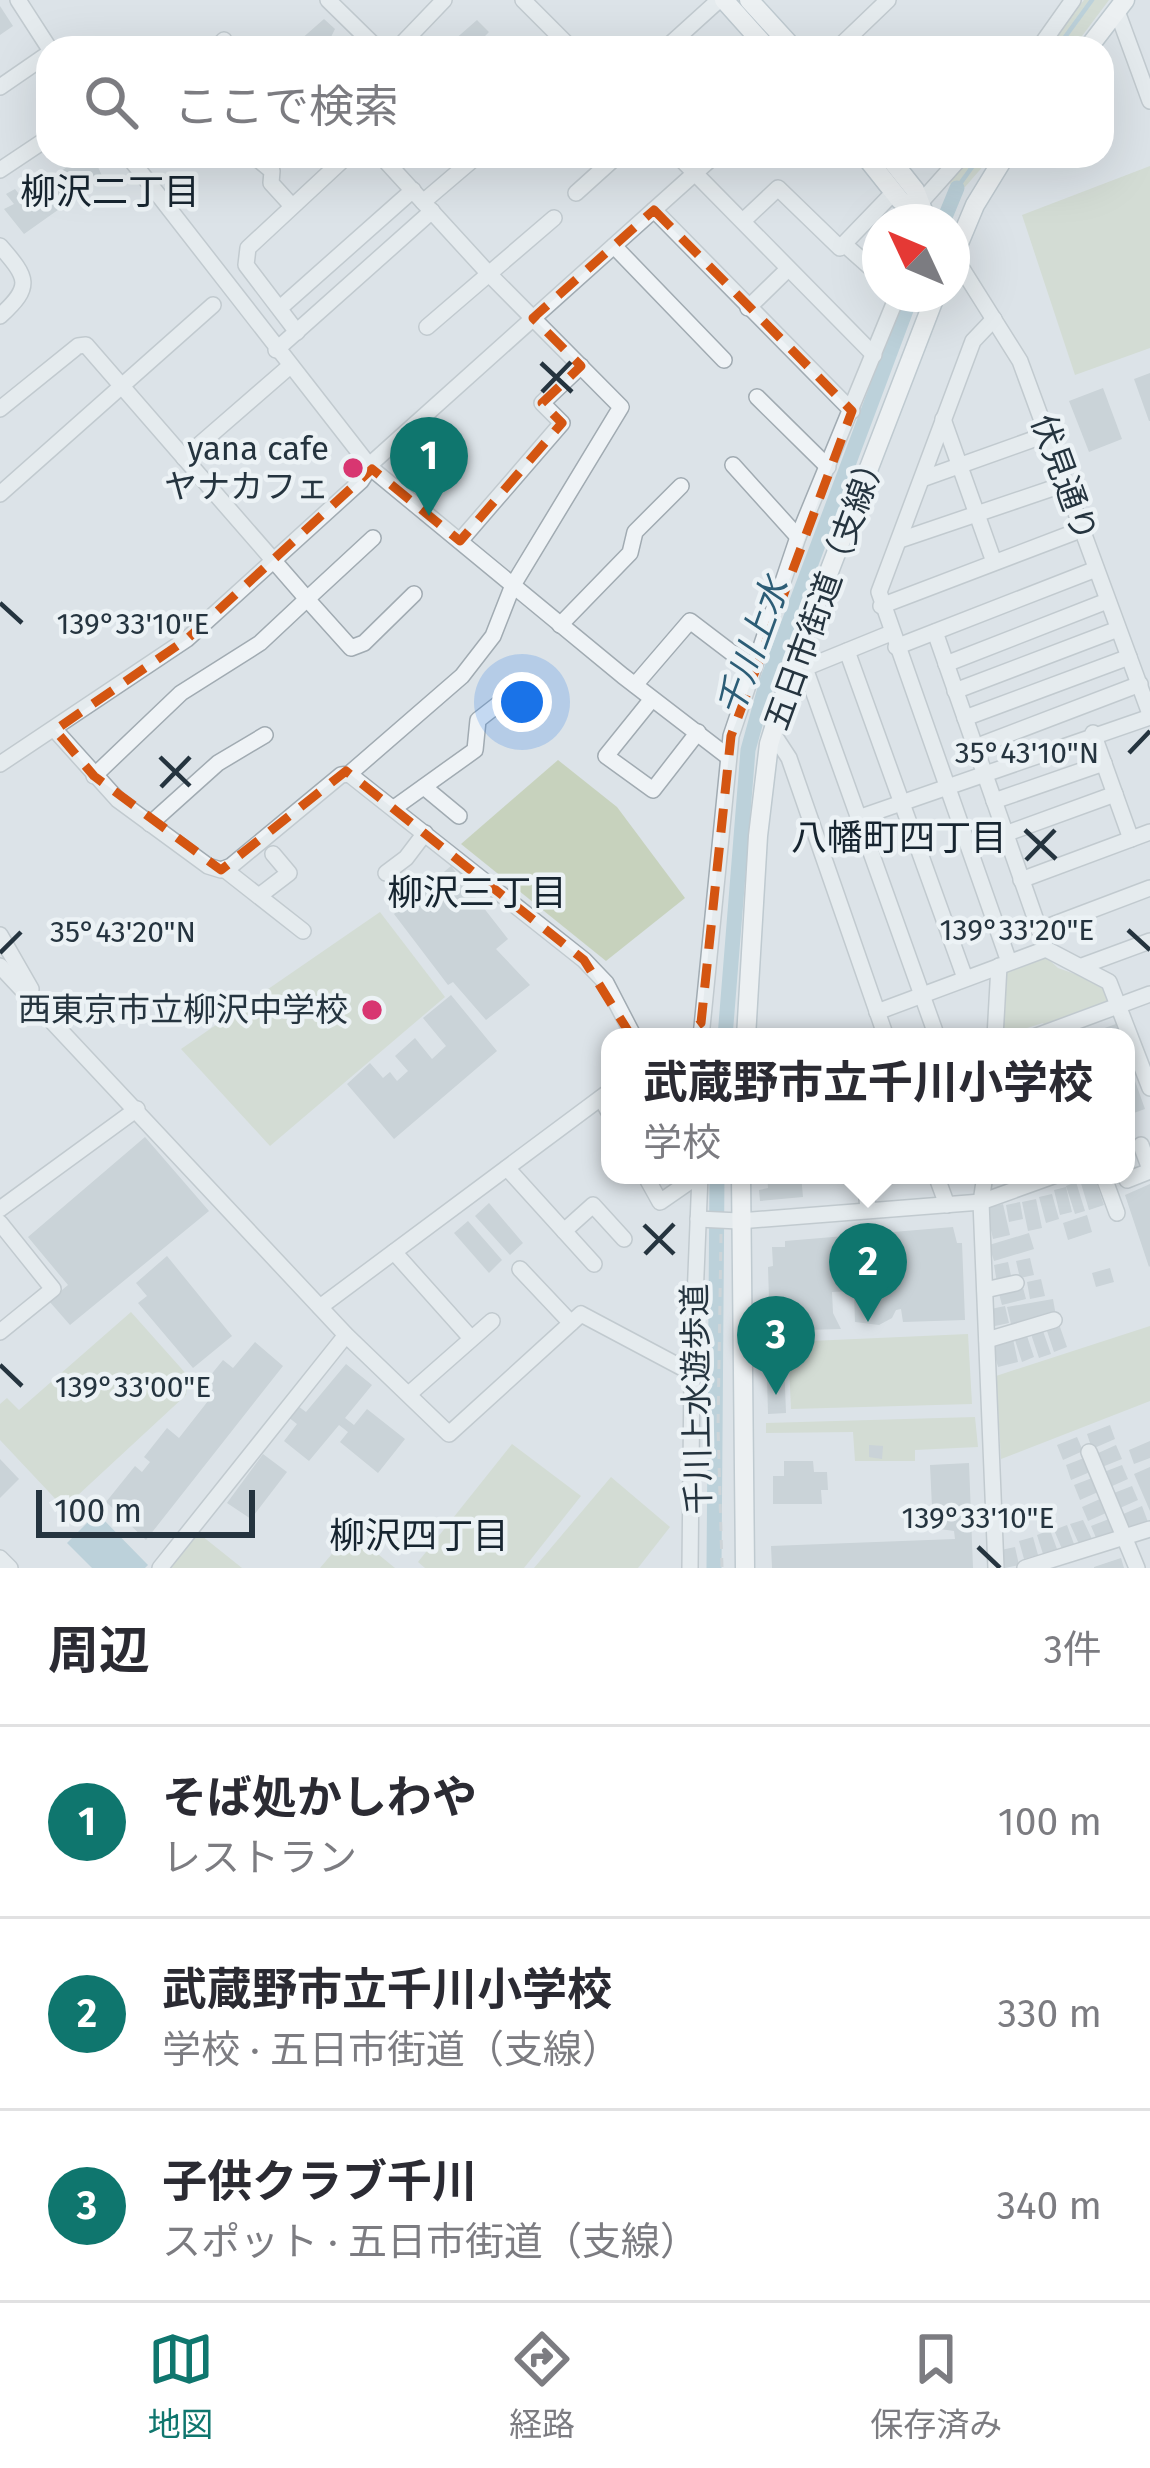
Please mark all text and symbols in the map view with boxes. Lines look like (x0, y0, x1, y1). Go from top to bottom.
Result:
search box (36, 36, 1114, 168)
icon: search (78, 69, 144, 135)
text: ここで検索 (174, 80, 399, 134)
district label: 柳沢二丁目 (20, 170, 200, 214)
north arrow (862, 204, 970, 312)
street label: 伏見通り (1023, 409, 1105, 547)
pin: 1 (390, 417, 468, 516)
place label: yana cafe ヤナカフェ (164, 429, 329, 507)
street label: 五日市街道（支線） (756, 443, 896, 735)
marker: yana cafe ヤナカフェ (340, 455, 366, 481)
water label: 千川上水 (708, 568, 800, 722)
text: 139°33'10"E (57, 606, 210, 642)
your location (492, 672, 552, 732)
text: 35°43'10"N (955, 735, 1099, 771)
district label: 八幡町四丁目 (791, 816, 1007, 860)
district label: 柳沢三丁目 (387, 871, 567, 915)
text: 139°33'20"E (940, 912, 1094, 948)
text: 35°43'20"N (50, 914, 196, 950)
place label: 西東京市立柳沢中学校 (18, 990, 348, 1030)
marker: 西東京市立柳沢中学校 (359, 997, 385, 1023)
popup (601, 1028, 1135, 1184)
text: 武蔵野市立千川小学校 (643, 1056, 1093, 1110)
text: 学校 (643, 1120, 721, 1166)
pin: 2 (829, 1223, 907, 1322)
street label: 千川上水遊歩道 (675, 1283, 719, 1515)
pin: 3 (737, 1296, 815, 1395)
text: 139°33'00"E (55, 1369, 211, 1405)
scale bar (36, 1484, 255, 1537)
text: 100 m (54, 1491, 142, 1531)
text: 139°33'10"E (902, 1500, 1055, 1536)
district label: 柳沢四丁目 (329, 1514, 509, 1558)
text: 周辺 (48, 1620, 150, 1682)
text: 3件 (1044, 1627, 1102, 1673)
text: そば処かしわや (162, 1771, 477, 1825)
text: 1 (78, 1799, 96, 1845)
text: 100 m (998, 1799, 1102, 1845)
text: レストラン (162, 1835, 357, 1881)
text: 武蔵野市立千川小学校 (162, 1963, 612, 2017)
text: 2 (77, 1991, 97, 2037)
text: 330 m (998, 1991, 1102, 2037)
text: 学校 · 五日市街道（支線） (162, 2027, 621, 2073)
text: 子供クラブ千川 (162, 2155, 477, 2209)
text: 3 (77, 2183, 97, 2229)
text: 340 m (996, 2183, 1102, 2229)
text: スポット · 五日市街道（支線） (162, 2219, 699, 2265)
tab: 地図 (148, 2326, 214, 2446)
tab: 経路 (509, 2326, 575, 2446)
tab: 保存済み (870, 2326, 1002, 2446)

